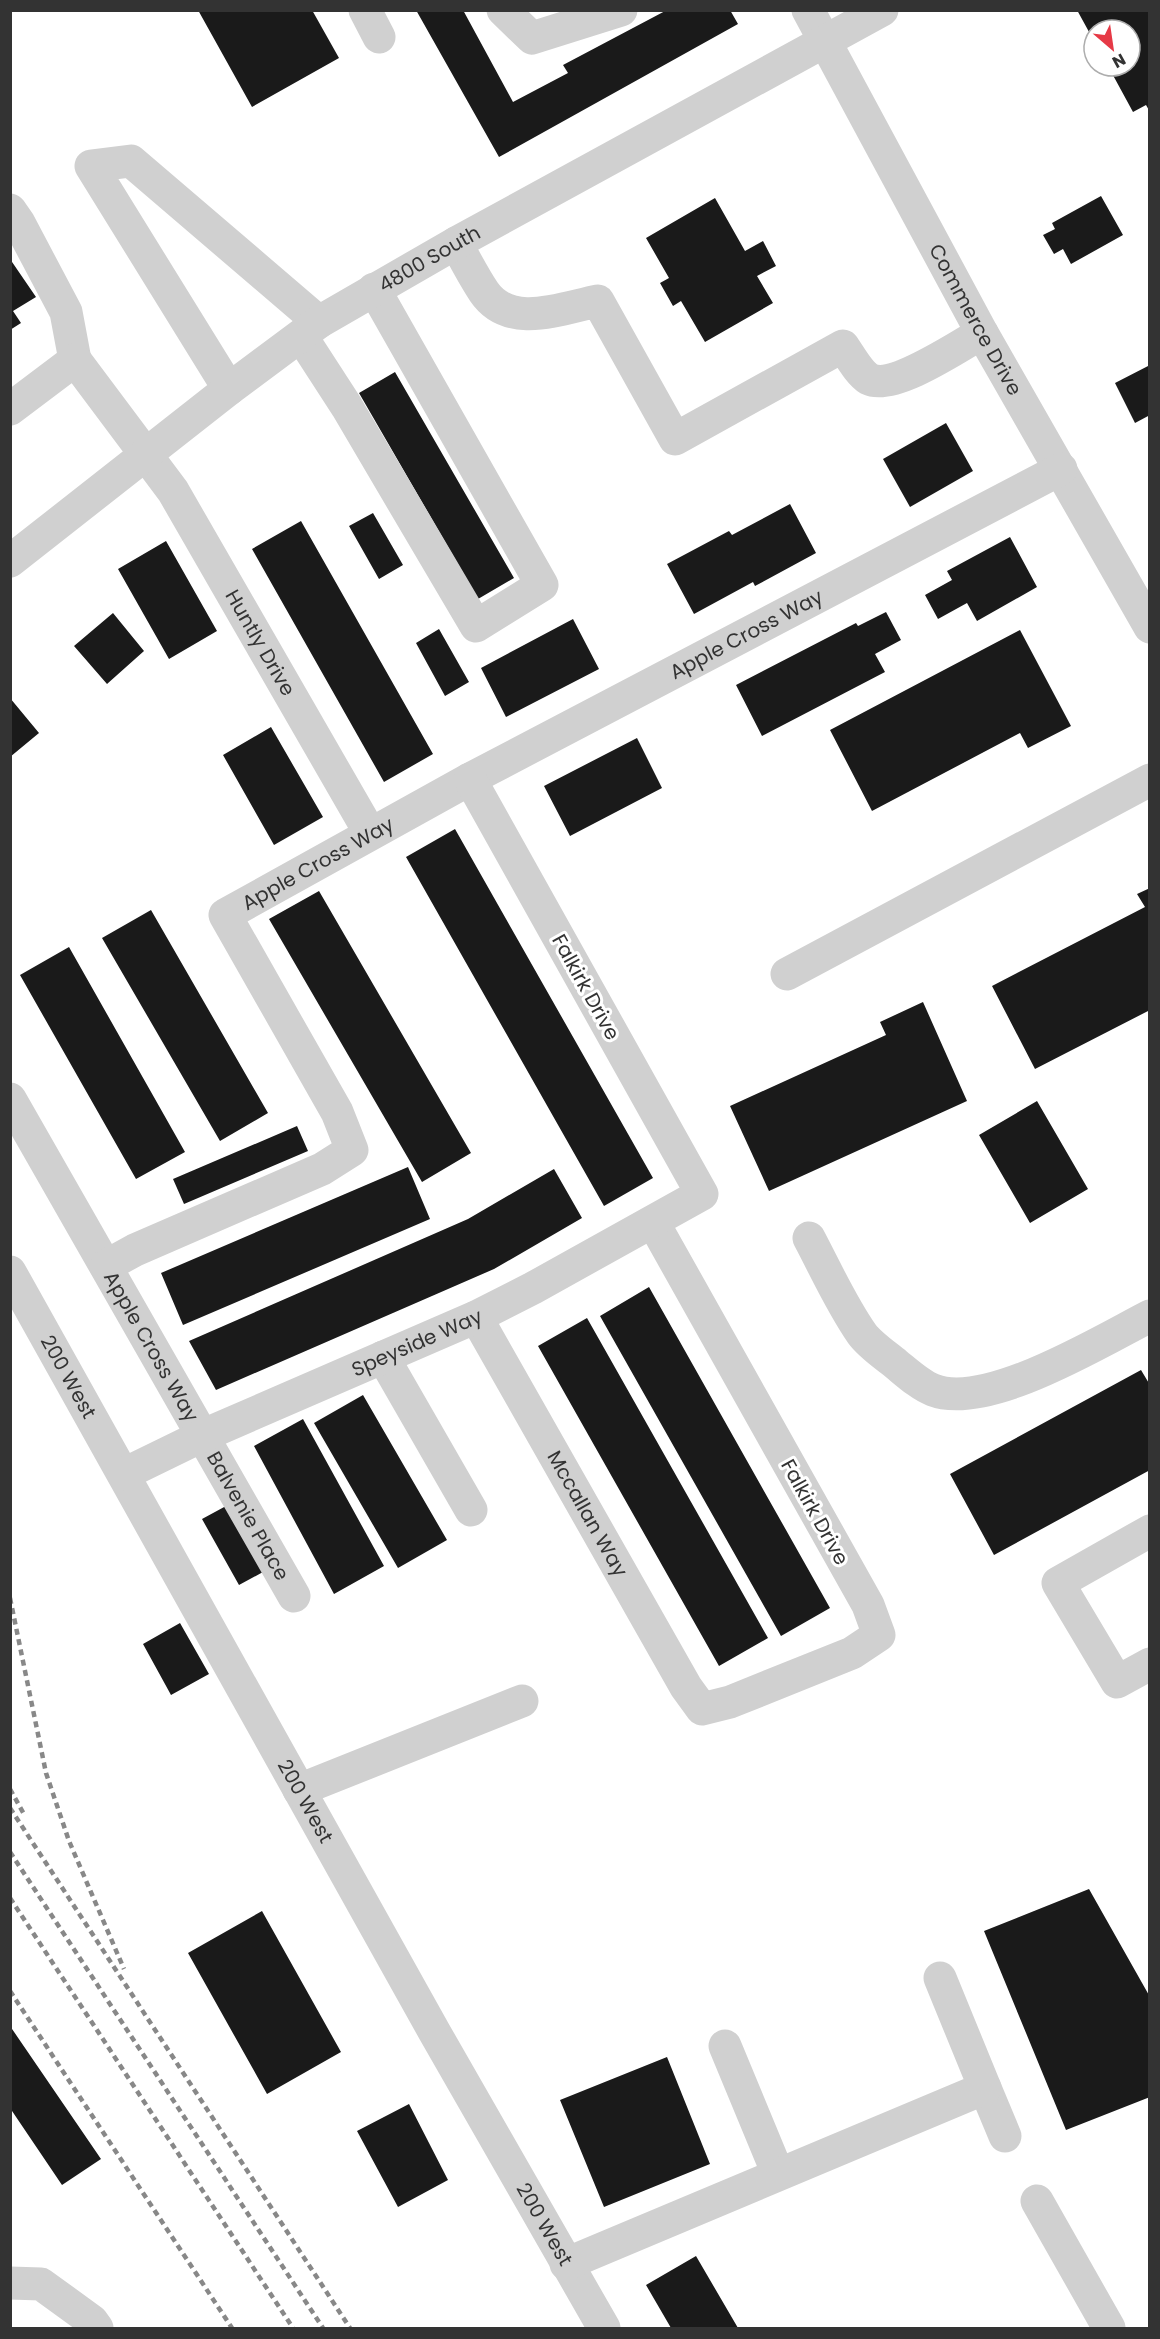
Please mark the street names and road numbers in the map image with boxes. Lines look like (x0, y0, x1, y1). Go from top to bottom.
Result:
street label: 4800 South (373, 218, 485, 299)
street label: Commerce Drive (922, 239, 1029, 401)
street label: Apple Cross Way (665, 582, 828, 686)
street label: Huntly Drive (219, 584, 302, 701)
street label: Apple Cross Way (237, 810, 399, 917)
street label: Falkirk Drive (545, 929, 627, 1045)
street label: Apple Cross Way (97, 1266, 206, 1427)
street label: Speyside Way (347, 1302, 487, 1383)
street label: 200 West (34, 1330, 103, 1424)
street label: Mccallan Way (541, 1445, 635, 1582)
street label: Balvenie Place (200, 1446, 296, 1585)
street label: Falkirk Drive (774, 1454, 856, 1570)
street label: 200 West (271, 1754, 340, 1848)
street label: 200 West (510, 2177, 579, 2271)

